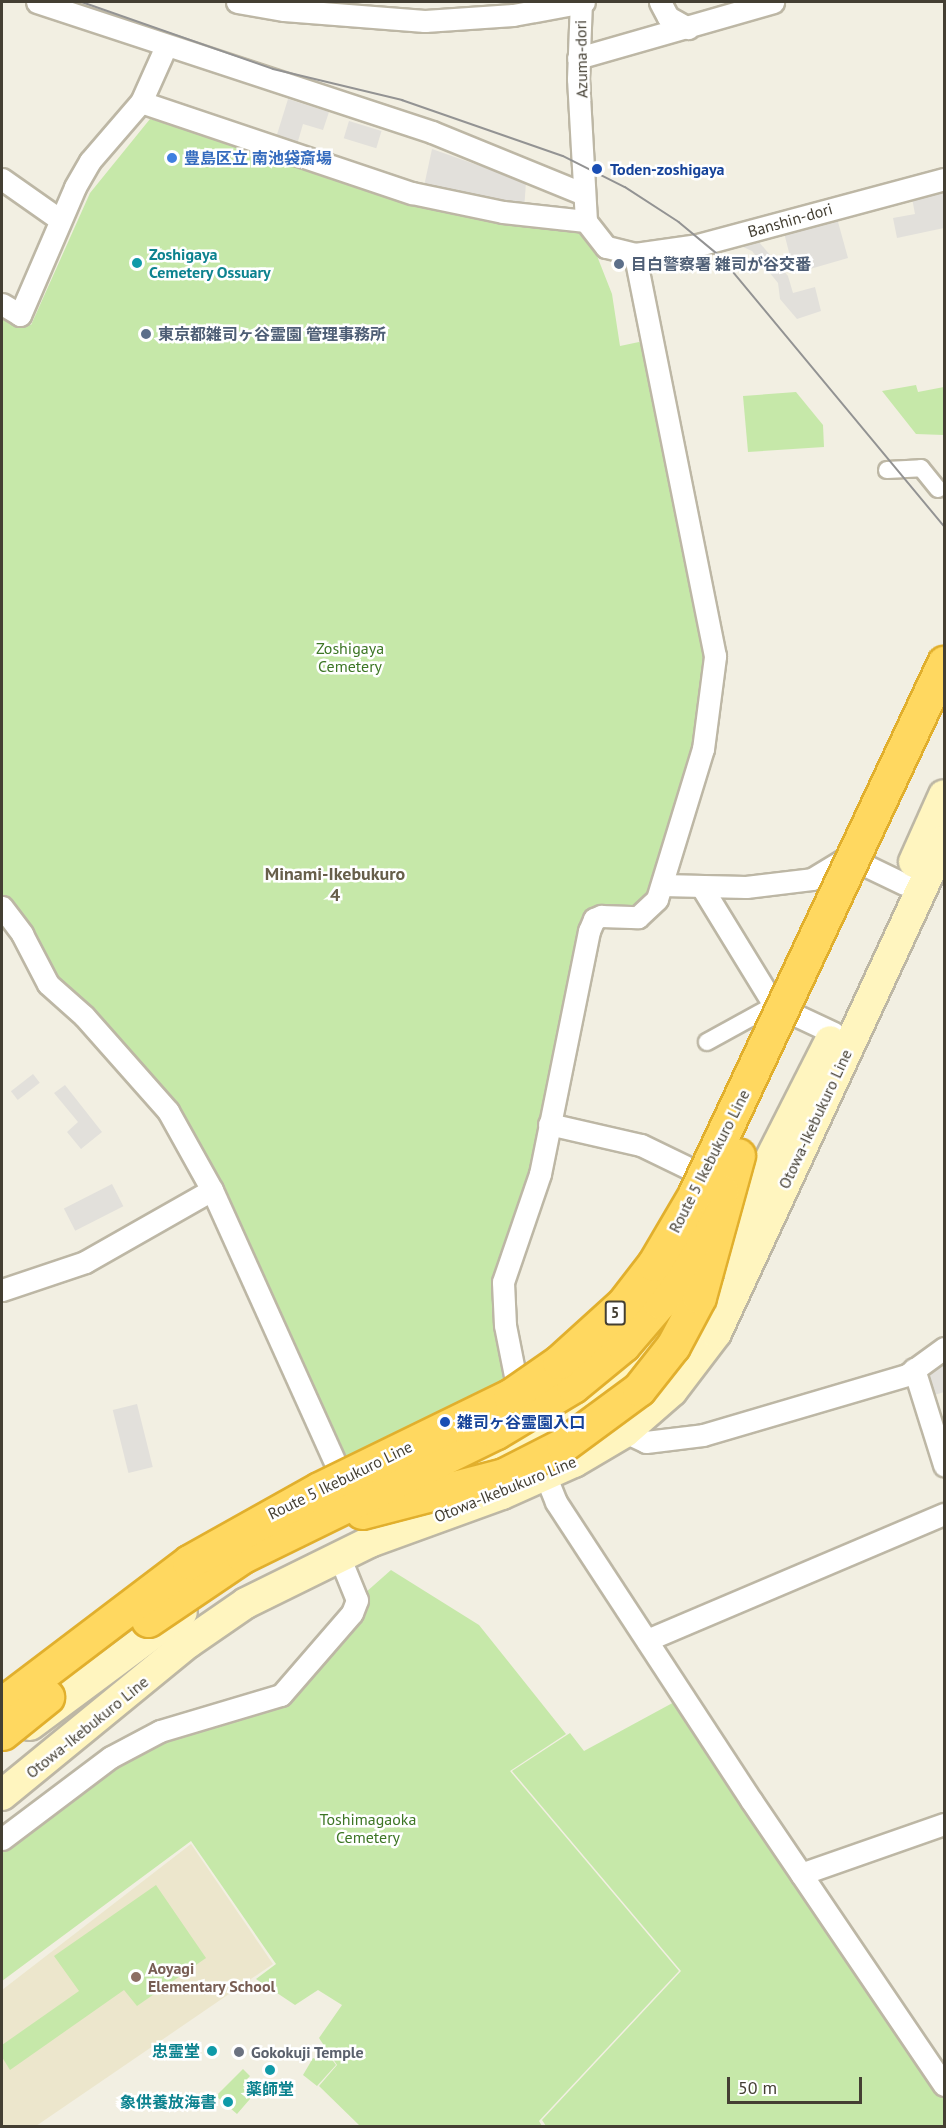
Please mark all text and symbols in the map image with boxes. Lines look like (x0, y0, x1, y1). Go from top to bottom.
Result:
street label: Azuma-dori (571, 20, 591, 98)
place label: 豊島区立 南池袋斎場 (184, 148, 332, 168)
marker: 豊島区立 南池袋斎場 (165, 151, 179, 165)
place label: Toden-zoshigaya (610, 159, 725, 179)
marker: Toden-zoshigaya (588, 160, 606, 178)
street label: Banshin-dori (745, 199, 835, 241)
place label: Zoshigaya Cemetery Ossuary (149, 244, 271, 282)
place label: 目白警察署 雑司が谷交番 (631, 254, 811, 274)
marker: Zoshigaya Cemetery Ossuary (130, 256, 144, 270)
marker: 目白警察署 雑司が谷交番 (612, 257, 626, 271)
place label: 東京都雑司ヶ谷霊園 管理事務所 (158, 324, 386, 344)
marker: 東京都雑司ヶ谷霊園 管理事務所 (139, 327, 153, 341)
park label: Zoshigaya Cemetery (316, 638, 384, 676)
district label: Minami-Ikebukuro 4 (265, 864, 405, 906)
street label: Otowa-Ikebukuro Line (774, 1046, 856, 1192)
street label: Route 5 Ikebukuro Line (665, 1086, 753, 1236)
road number: 5 (604, 1301, 626, 1325)
place label: 雑司ヶ谷霊園入口 (457, 1412, 585, 1432)
marker: 雑司ヶ谷霊園入口 (438, 1415, 452, 1429)
street label: Route 5 Ikebukuro Line (265, 1437, 415, 1523)
street label: Otowa-Ikebukuro Line (431, 1452, 579, 1526)
street label: Otowa-Ikebukuro Line (22, 1672, 152, 1782)
park label: Toshimagaoka Cemetery (320, 1809, 416, 1847)
place label: Aoyagi Elementary School (148, 1958, 276, 1996)
marker: Aoyagi Elementary School (129, 1970, 143, 1984)
place label: 忠霊堂 (152, 2041, 200, 2061)
place label: Gokokuji Temple (251, 2042, 364, 2062)
marker: 忠霊堂 (205, 2044, 219, 2058)
marker: Gokokuji Temple (232, 2045, 246, 2059)
marker: 薬師堂 (263, 2063, 277, 2077)
scale bar (730, 2065, 865, 2103)
text: 50 m (738, 2076, 777, 2099)
place label: 薬師堂 (246, 2079, 294, 2099)
place label: 象供養放海書 (120, 2092, 216, 2112)
marker: 象供養放海書 (221, 2095, 235, 2109)

